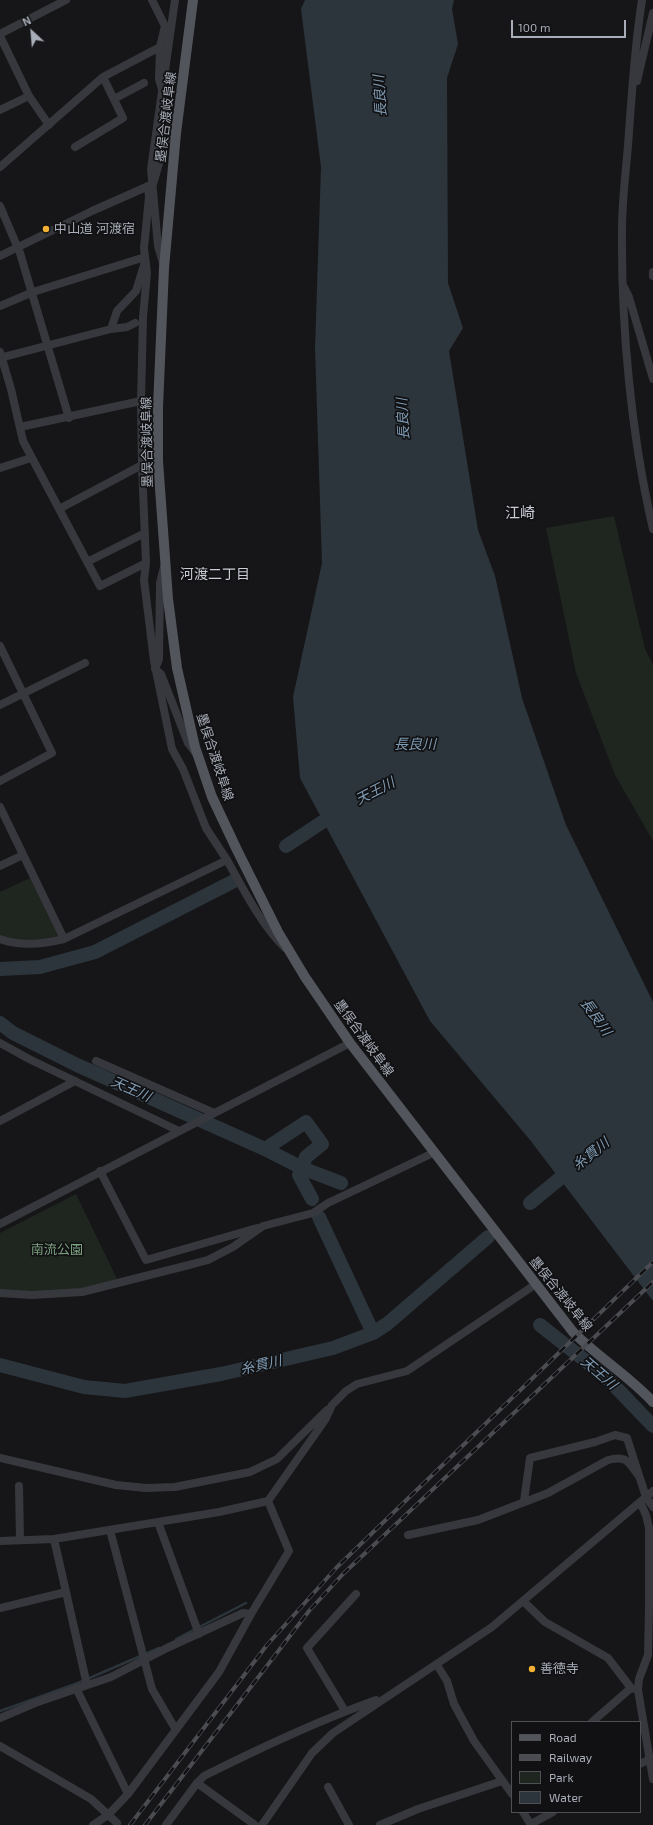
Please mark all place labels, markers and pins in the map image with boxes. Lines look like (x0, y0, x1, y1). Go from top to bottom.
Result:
place label: 中山道 河渡宿 (54, 221, 135, 237)
marker: 中山道 河渡宿 (41, 224, 51, 234)
place label: 善徳寺 (540, 1661, 579, 1677)
marker: 善徳寺 (527, 1664, 537, 1674)

